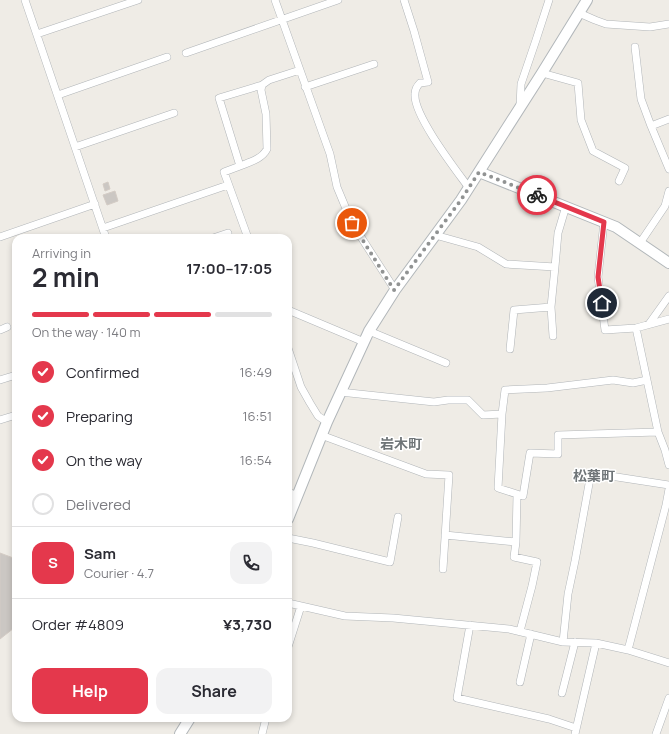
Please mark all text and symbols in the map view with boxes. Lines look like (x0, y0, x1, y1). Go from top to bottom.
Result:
courier (517, 175, 557, 215)
icon: bike (526, 184, 548, 206)
pin (335, 206, 369, 240)
icon: bag (341, 212, 363, 234)
text: Arriving in (32, 244, 91, 262)
text: 17:00–17:05 (186, 258, 272, 279)
text: 2 min (32, 259, 100, 295)
pin (585, 286, 619, 320)
icon: home (591, 292, 613, 314)
text: On the way · 140 m (32, 323, 141, 341)
icon: check (32, 361, 54, 383)
text: Confirmed (66, 362, 139, 383)
text: 16:49 (239, 363, 272, 381)
icon: check (32, 405, 54, 427)
text: Preparing (66, 406, 133, 427)
text: 16:51 (242, 407, 272, 425)
district label: 岩木町 (380, 434, 422, 453)
icon: check (32, 449, 54, 471)
text: On the way (66, 450, 142, 471)
text: 16:54 (240, 451, 272, 469)
district label: 松葉町 (573, 466, 615, 485)
text: Delivered (66, 494, 131, 515)
button: phone (230, 542, 272, 584)
text: Sam (84, 543, 116, 564)
text: S (48, 552, 58, 573)
text: Courier · 4.7 (84, 564, 154, 582)
text: Order #4809 (32, 614, 124, 635)
text: ¥3,730 (223, 614, 272, 635)
button: Help (32, 668, 148, 714)
button: Share (156, 668, 272, 714)

